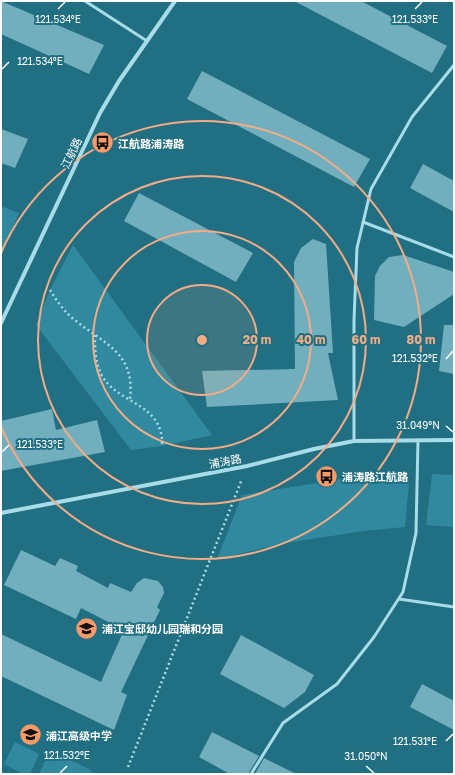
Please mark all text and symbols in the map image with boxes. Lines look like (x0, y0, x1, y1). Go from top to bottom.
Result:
text: 121.534°E (35, 13, 81, 25)
text: 121.533°E (392, 13, 438, 25)
text: 121.534°E (17, 55, 63, 67)
bus stop icon: 江航路浦涛路 (89, 130, 115, 156)
street label: 江航路 (58, 135, 84, 171)
place label: 江航路浦涛路 (118, 137, 185, 150)
text: 20 m (243, 332, 271, 347)
text: 40 m (297, 332, 325, 347)
text: 60 m (352, 332, 380, 347)
text: 80 m (407, 332, 435, 347)
centre of rings (195, 333, 209, 347)
text: 121.532°E (392, 352, 438, 364)
text: 31.049°N (396, 419, 440, 431)
text: 121.533°E (17, 438, 63, 450)
street label: 浦涛路 (208, 451, 242, 471)
bus stop icon: 浦涛路江航路 (314, 463, 340, 489)
place label: 浦涛路江航路 (342, 470, 409, 483)
school or university icon: 浦江宝邸幼儿园瑞和分园 (73, 615, 99, 641)
place label: 浦江宝邸幼儿园瑞和分园 (102, 622, 223, 635)
school or university icon: 浦江高级中学 (17, 722, 43, 748)
place label: 浦江高级中学 (46, 729, 112, 742)
text: 121.531°E (393, 735, 437, 747)
text: 121.532°E (44, 749, 90, 761)
text: 31.050°N (344, 750, 388, 762)

